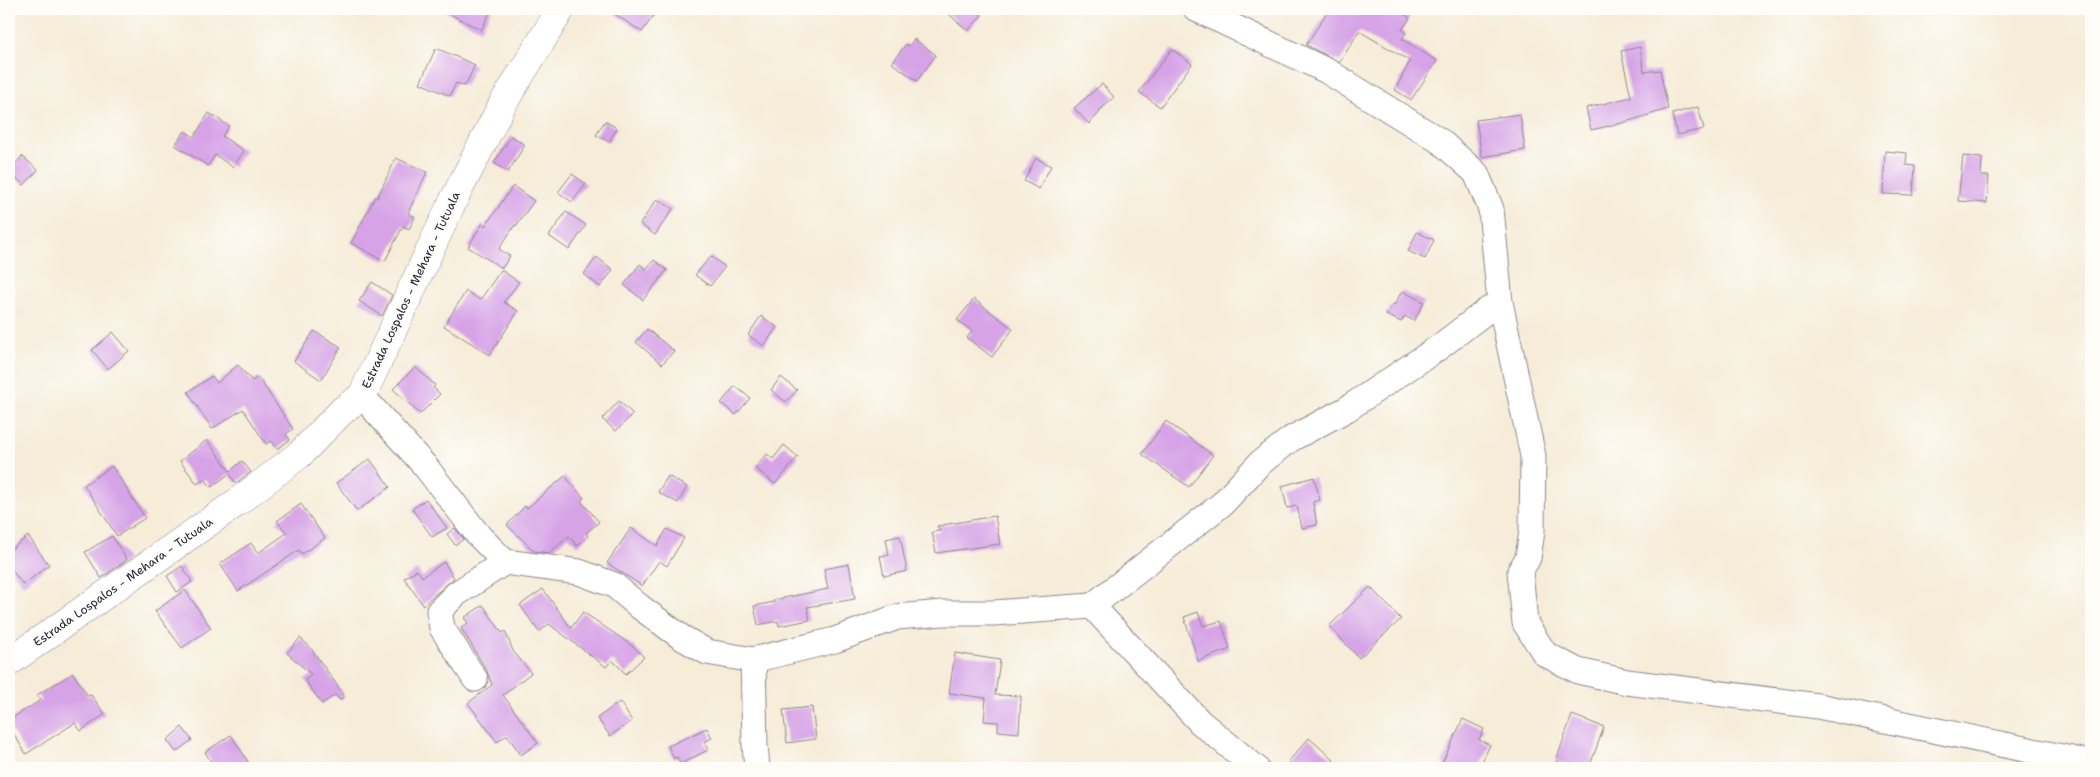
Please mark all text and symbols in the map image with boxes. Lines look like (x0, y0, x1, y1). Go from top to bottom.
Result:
street label: Estrada Lospalos - Mehara - Tutuala (358, 188, 464, 391)
street label: Estrada Lospalos - Mehara - Tutuala (30, 513, 216, 650)

